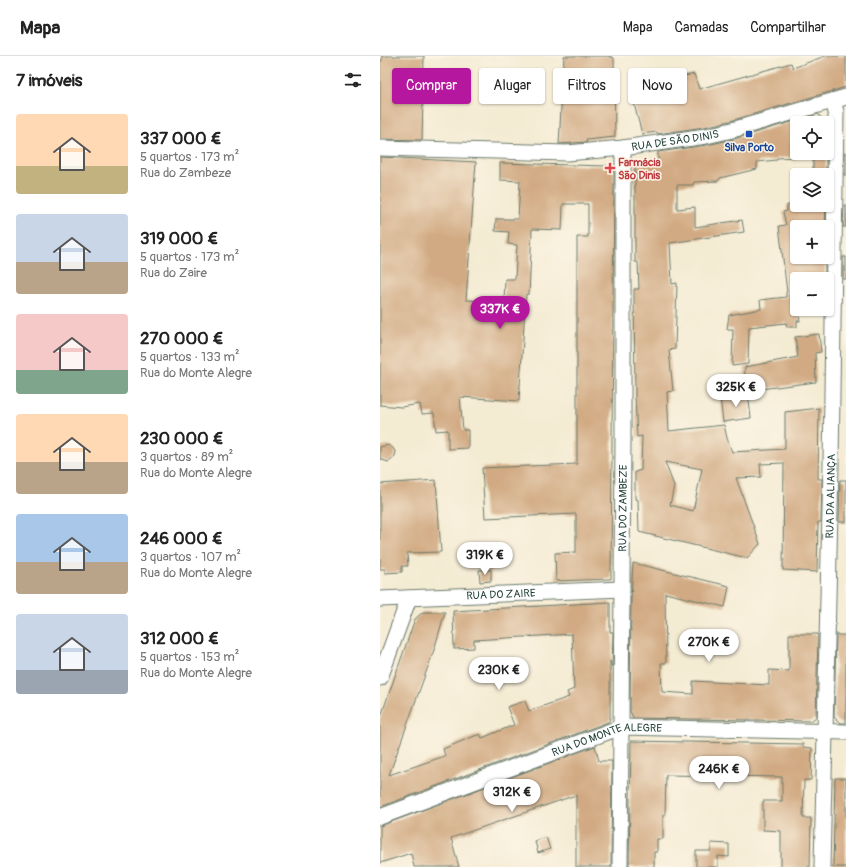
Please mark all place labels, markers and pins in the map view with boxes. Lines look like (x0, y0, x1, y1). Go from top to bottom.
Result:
marker: Silva Porto (744, 129, 754, 139)
place label: Silva Porto (724, 141, 774, 154)
place label: Farmácia São Dinis (618, 156, 661, 182)
marker: Farmácia São Dinis (605, 163, 615, 173)
pin: 337K € (467, 296, 533, 330)
pin: 325K € (703, 374, 769, 408)
pin: 319K € (452, 542, 518, 576)
pin: 270K € (676, 629, 742, 663)
pin: 230K € (466, 657, 532, 691)
pin: 246K € (686, 756, 752, 790)
pin: 312K € (479, 779, 545, 813)

